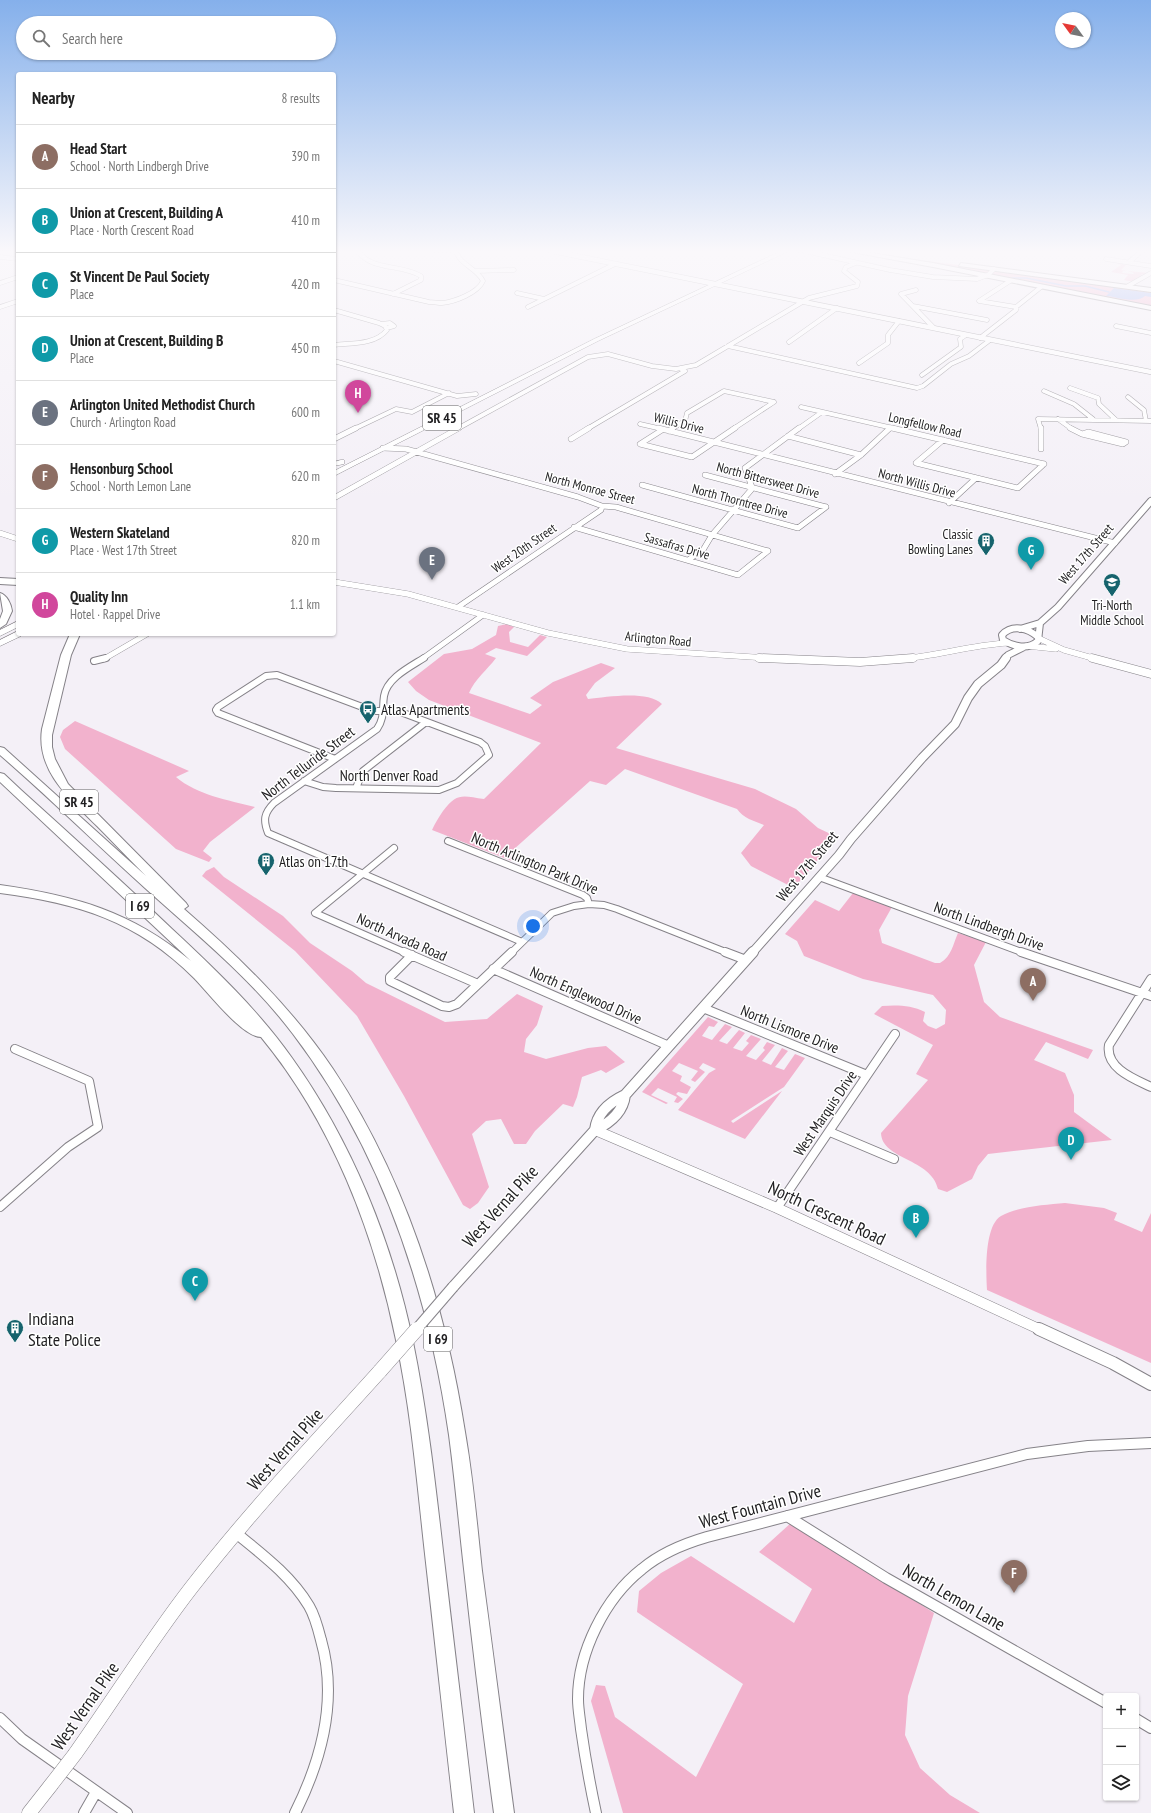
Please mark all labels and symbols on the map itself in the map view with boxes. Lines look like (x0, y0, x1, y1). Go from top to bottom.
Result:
north arrow (1055, 12, 1091, 48)
pin: H (345, 380, 371, 413)
road number: SR 45 (423, 406, 461, 430)
street label: Longfellow Road (887, 408, 963, 442)
street label: Willis Drive (652, 409, 706, 437)
street label: North Bittersweet Drive (715, 458, 821, 502)
street label: North Willis Drive (876, 464, 958, 502)
street label: North Monroe Street (543, 468, 637, 508)
street label: North Thorntree Drive (690, 480, 790, 522)
street label: West 20th Street (488, 519, 560, 576)
street label: West 17th Street (1055, 520, 1117, 588)
place label: Classic Bowling Lanes (908, 526, 973, 558)
street label: Sassafras Drive (642, 529, 712, 563)
building icon: Classic Bowling Lanes (976, 531, 996, 556)
pin: G (1018, 537, 1044, 570)
pin: E (419, 547, 445, 580)
school or university icon: Tri-North Middle School (1102, 572, 1122, 597)
place label: Tri-North Middle School (1080, 597, 1144, 629)
street label: Arlington Road (624, 628, 692, 650)
bus stop icon: Atlas Apartments (358, 699, 378, 724)
place label: Atlas Apartments (381, 700, 469, 719)
street label: North Telluride Street (258, 722, 358, 804)
street label: North Denver Road (340, 766, 438, 785)
road number: SR 45 (60, 790, 98, 814)
street label: West 17th Street (772, 827, 842, 905)
street label: North Arlington Park Drive (469, 828, 601, 898)
building icon: Atlas on 17th (256, 851, 276, 876)
place label: Atlas on 17th (279, 852, 348, 871)
road number: I 69 (126, 894, 154, 918)
street label: North Lindbergh Drive (931, 897, 1047, 955)
street label: North Arvada Road (354, 909, 450, 965)
your location (523, 916, 543, 936)
street label: North Englewood Drive (527, 962, 645, 1028)
pin: A (1020, 968, 1046, 1001)
street label: North Lismore Drive (738, 1001, 842, 1057)
street label: West Marquis Drive (789, 1066, 861, 1160)
pin: D (1058, 1127, 1084, 1160)
street label: West Vernal Pike (457, 1160, 543, 1252)
street label: North Crescent Road (765, 1176, 889, 1250)
pin: B (903, 1205, 929, 1238)
pin: C (182, 1268, 208, 1301)
place label: Indiana State Police (28, 1307, 101, 1351)
building icon: Indiana State Police (5, 1318, 25, 1343)
road number: I 69 (424, 1327, 452, 1351)
street label: West Vernal Pike (242, 1403, 328, 1495)
street label: West Fountain Drive (697, 1479, 823, 1533)
street label: North Lemon Lane (899, 1558, 1009, 1636)
pin: F (1001, 1560, 1027, 1593)
street label: West Vernal Pike (46, 1657, 124, 1755)

